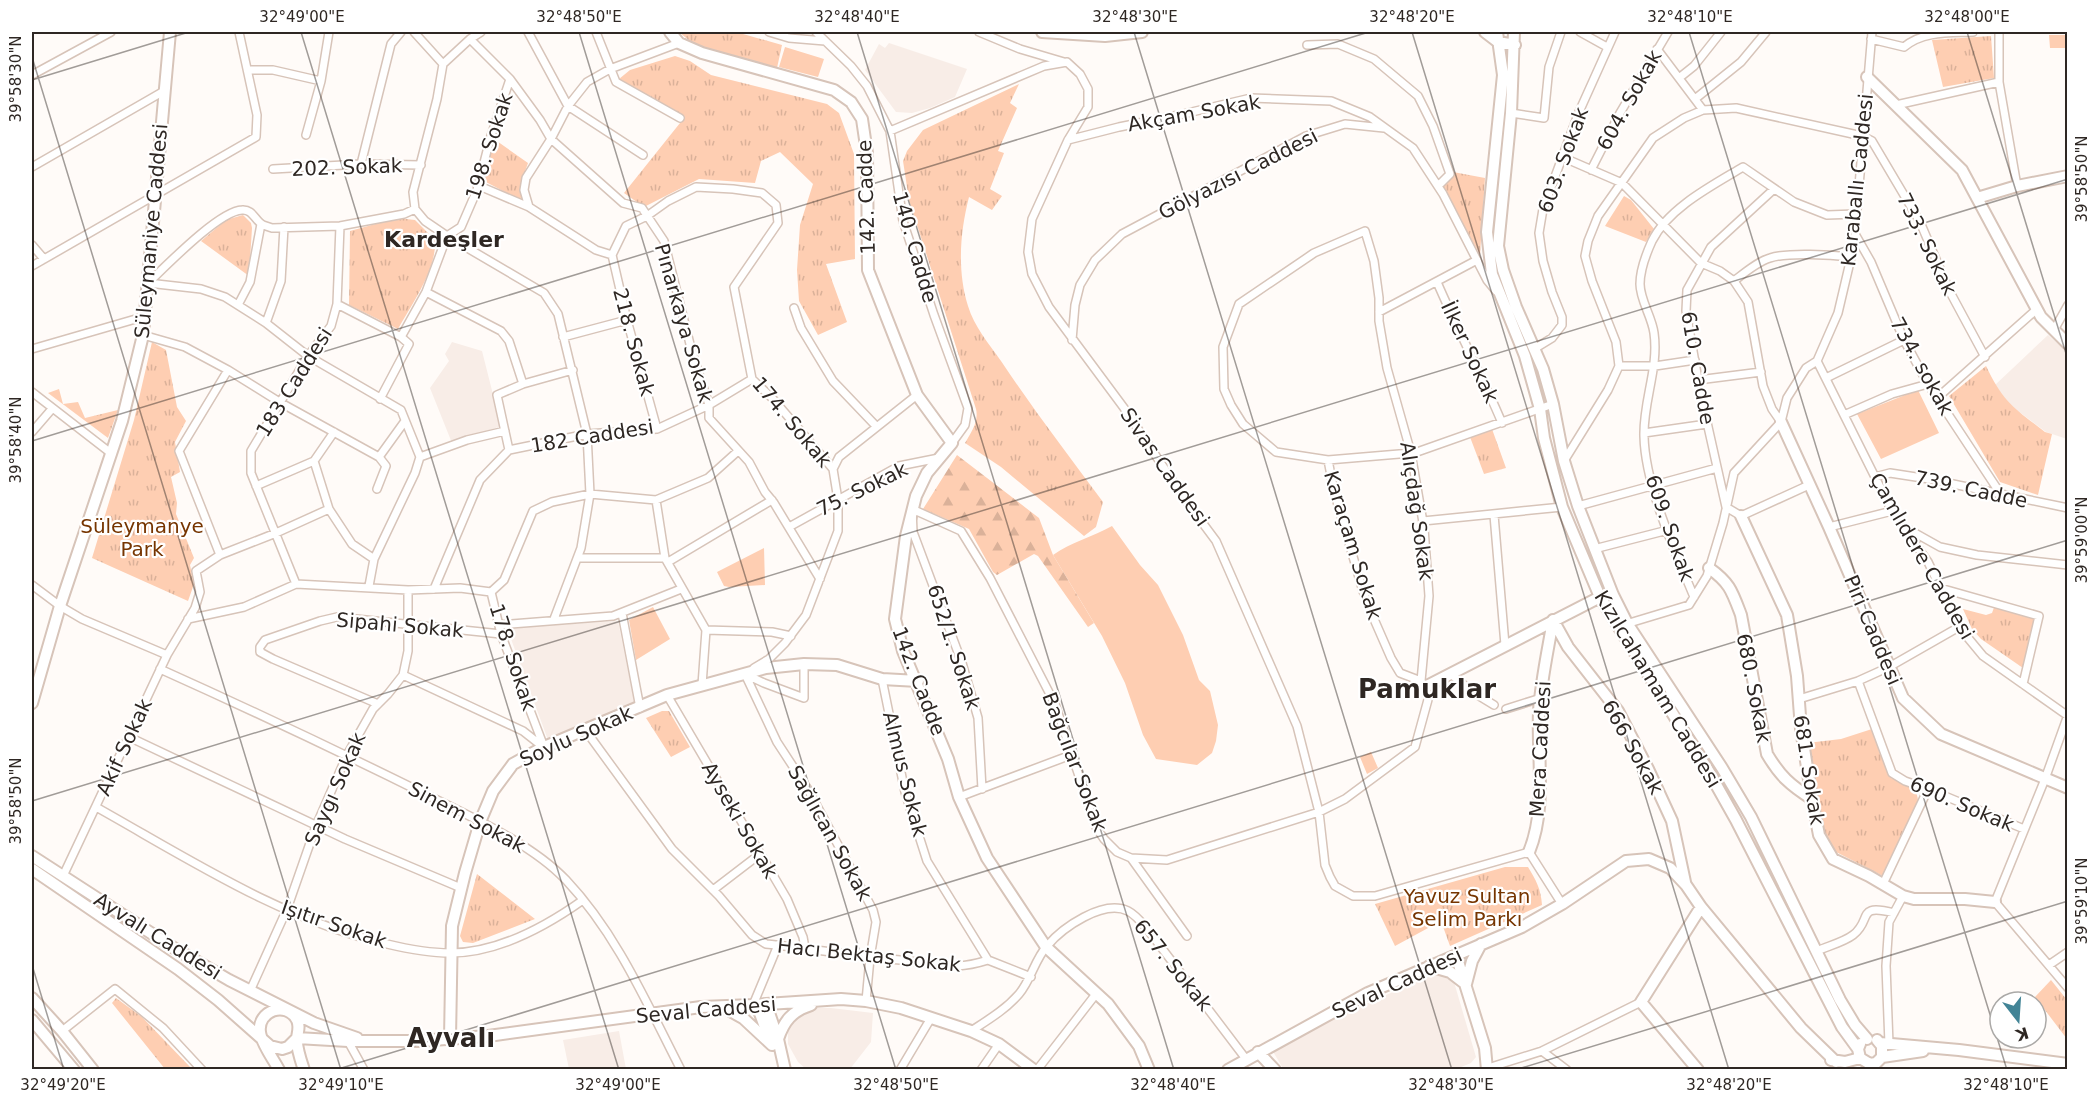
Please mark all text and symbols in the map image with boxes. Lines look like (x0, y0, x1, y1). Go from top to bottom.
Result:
text: 32°49'00"E (259, 8, 345, 26)
text: 32°48'50"E (536, 8, 622, 26)
text: 32°48'40"E (814, 8, 900, 26)
text: 32°48'30"E (1092, 8, 1178, 26)
text: 32°48'20"E (1369, 8, 1455, 26)
text: 32°48'10"E (1647, 8, 1733, 26)
text: 32°48'00"E (1924, 8, 2010, 26)
text: 39°58'30"N (7, 35, 25, 123)
street label: 604. Sokak (1592, 45, 1667, 154)
street label: 198. Sokak (460, 89, 518, 202)
street label: Akçam Sokak (1126, 89, 1263, 136)
street label: Karaballı Caddesi (1836, 93, 1878, 267)
street label: 603. Sokak (1533, 103, 1593, 216)
street label: Süleymaniye Caddesi (130, 123, 172, 339)
street label: Gölyazısı Caddesi (1154, 123, 1322, 225)
text: 39°58'50"N (2073, 135, 2091, 223)
street label: 142. Cadde (852, 139, 880, 255)
street label: 202. Sokak (291, 153, 403, 181)
street label: 140. Cadde (888, 189, 942, 305)
street label: 733. Sokak (1892, 189, 1962, 299)
district label: Kardeşler (384, 227, 504, 252)
street label: Pınarkaya Sokak (650, 241, 718, 406)
street label: 218. Sokak (608, 285, 660, 399)
street label: İlker Sokak (1436, 297, 1504, 407)
street label: 610. Cadde (1676, 309, 1720, 427)
street label: 734. sokak (1885, 313, 1959, 420)
street label: 183 Caddesi (251, 323, 337, 441)
street label: 174. Sokak (747, 372, 837, 473)
text: 39°58'40"N (7, 396, 25, 484)
street label: Sivas Caddesi (1115, 403, 1215, 531)
street label: 182 Caddesi (529, 414, 655, 458)
street label: Alıçdağ Sokak (1395, 440, 1439, 582)
street label: 75. Sokak (813, 457, 912, 521)
street label: 739. Cadde (1912, 465, 2030, 513)
street label: Karaçam Sokak (1319, 468, 1387, 623)
street label: Çamlıdere Caddesi (1865, 469, 1979, 643)
street label: 609. Sokak (1641, 472, 1700, 585)
text: 39°59'00"N (2073, 496, 2091, 584)
park label: Süleymanye Park (80, 514, 204, 561)
street label: Piri Caddesi (1839, 571, 1907, 689)
street label: 652/1. Sokak (922, 581, 986, 713)
street label: Kızılcahamam Caddesi (1590, 586, 1726, 792)
street label: 178. Sokak (484, 601, 542, 714)
street label: Sipahi Sokak (335, 607, 465, 643)
street label: 142. Cadde (887, 623, 951, 739)
street label: 680. Sokak (1732, 631, 1776, 745)
district label: Pamuklar (1358, 674, 1496, 704)
street label: Mera Caddesi (1524, 680, 1556, 818)
street label: Bağcılar Sokak (1037, 689, 1113, 836)
street label: Akif Sokak (91, 694, 157, 799)
street label: 666 Sokak (1597, 695, 1669, 799)
street label: Soylu Sokak (516, 700, 637, 772)
street label: Almus Sokak (878, 709, 932, 839)
street label: 681. Sokak (1788, 713, 1830, 827)
street label: Saygı Sokak (299, 728, 371, 849)
text: 39°58'50"N (7, 757, 25, 845)
street label: Ayseki Sokak (697, 758, 783, 883)
street label: Sağlıcan Sokak (783, 761, 877, 905)
street label: 690. Sokak (1906, 771, 2018, 837)
street label: Sinem Sokak (404, 776, 530, 858)
text: 39°59'10"N (2073, 857, 2091, 945)
park label: Yavuz Sultan Selim Parkı (1403, 884, 1530, 931)
street label: Ayvalı Caddesi (90, 887, 226, 985)
street label: Işıtır Sokak (278, 895, 390, 953)
street label: 657. Sokak (1129, 914, 1217, 1016)
street label: Hacı Bektaş Sokak (776, 933, 963, 977)
street label: Seval Caddesi (1328, 942, 1466, 1024)
north arrow (1988, 990, 2048, 1050)
street label: Seval Caddesi (635, 992, 777, 1028)
district label: Ayvalı (407, 1023, 495, 1053)
text: K (2013, 1023, 2031, 1045)
text: 32°49'20"E (20, 1076, 106, 1094)
text: 32°49'10"E (298, 1076, 384, 1094)
text: 32°49'00"E (575, 1076, 661, 1094)
text: 32°48'50"E (853, 1076, 939, 1094)
text: 32°48'40"E (1130, 1076, 1216, 1094)
text: 32°48'30"E (1408, 1076, 1494, 1094)
text: 32°48'20"E (1686, 1076, 1772, 1094)
text: 32°48'10"E (1963, 1076, 2049, 1094)

